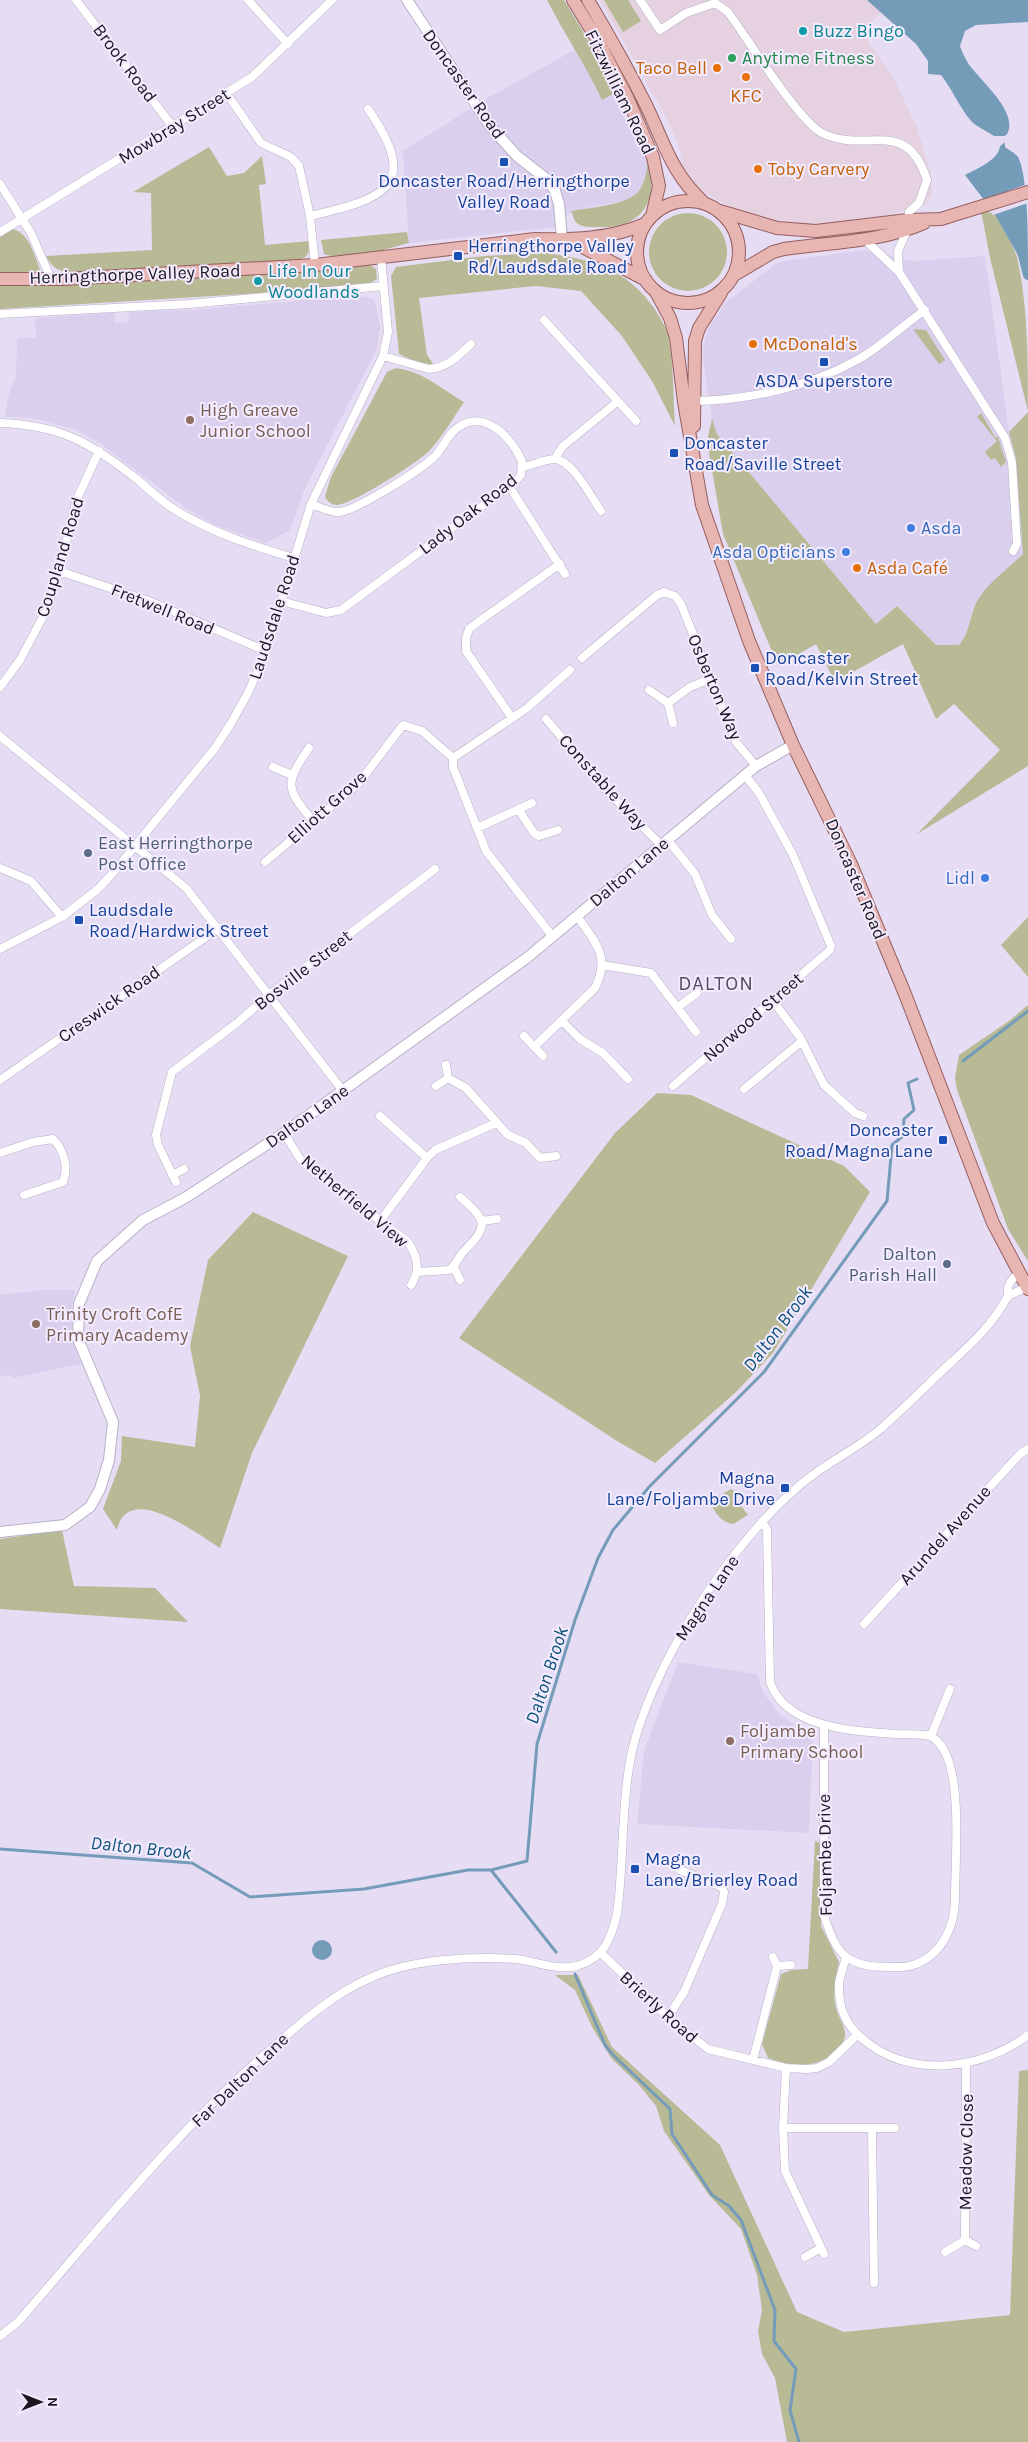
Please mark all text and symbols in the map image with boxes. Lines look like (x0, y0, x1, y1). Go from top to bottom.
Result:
street label: Brook Road (88, 19, 162, 107)
place label: Buzz Bingo (813, 20, 904, 42)
street label: Doncaster Road (418, 25, 510, 143)
marker: Buzz Bingo (797, 25, 809, 37)
street label: Fitzwilliam Road (580, 26, 660, 158)
place label: Anytime Fitness (742, 47, 875, 69)
marker: Anytime Fitness (726, 52, 738, 64)
place label: Taco Bell (636, 57, 707, 79)
marker: Taco Bell (711, 62, 723, 74)
marker: KFC (740, 71, 752, 83)
street label: Mowbray Street (114, 83, 234, 169)
place label: KFC (730, 85, 762, 107)
marker: Doncaster Road/Herringthorpe Valley Road (498, 156, 510, 168)
place label: Toby Carvery (768, 158, 870, 180)
marker: Toby Carvery (752, 163, 764, 175)
place label: Doncaster Road/Herringthorpe Valley Road (378, 170, 630, 213)
place label: Herringthorpe Valley Rd/Laudsdale Road (468, 235, 634, 278)
marker: Herringthorpe Valley Rd/Laudsdale Road (452, 250, 464, 262)
street label: Herringthorpe Valley Road (29, 259, 241, 289)
place label: Life In Our Woodlands (268, 260, 360, 303)
marker: Life In Our Woodlands (252, 275, 264, 287)
place label: McDonald's (763, 333, 858, 355)
marker: McDonald's (747, 338, 759, 350)
marker: ASDA Superstore (818, 356, 830, 368)
place label: ASDA Superstore (755, 370, 893, 392)
place label: High Greave Junior School (200, 399, 311, 442)
marker: High Greave Junior School (184, 414, 196, 426)
place label: Doncaster Road/Saville Street (684, 432, 842, 475)
marker: Doncaster Road/Saville Street (668, 447, 680, 459)
street label: Lady Oak Road (414, 469, 522, 559)
street label: Coupland Road (31, 494, 89, 620)
place label: Asda (921, 517, 961, 539)
marker: Asda (905, 522, 917, 534)
place label: Asda Opticians (712, 541, 836, 563)
marker: Asda Opticians (840, 546, 852, 558)
street label: Laudsdale Road (243, 552, 305, 682)
place label: Asda Café (867, 557, 948, 579)
marker: Asda Café (851, 562, 863, 574)
street label: Fretwell Road (108, 578, 218, 640)
street label: Osberton Way (683, 631, 747, 744)
place label: Doncaster Road/Kelvin Street (765, 647, 919, 690)
marker: Doncaster Road/Kelvin Street (749, 662, 761, 674)
street label: Constable Way (554, 730, 652, 835)
street label: Elliott Grove (283, 766, 371, 848)
street label: Doncaster Road (821, 815, 891, 943)
place label: East Herringthorpe Post Office (98, 832, 253, 875)
street label: Dalton Lane (585, 832, 673, 912)
marker: East Herringthorpe Post Office (82, 847, 94, 859)
place label: Lidl (946, 867, 975, 889)
marker: Lidl (979, 872, 991, 884)
place label: Laudsdale Road/Hardwick Street (89, 899, 269, 942)
marker: Laudsdale Road/Hardwick Street (73, 914, 85, 926)
street label: Bosville Street (250, 925, 356, 1015)
street label: Creswick Road (54, 961, 164, 1047)
street label: Norwood Street (698, 967, 808, 1067)
district label: DALTON (678, 972, 754, 995)
street label: Dalton Lane (261, 1079, 353, 1153)
place label: Doncaster Road/Magna Lane (785, 1119, 933, 1162)
marker: Doncaster Road/Magna Lane (937, 1134, 949, 1146)
street label: Netherfield View (297, 1150, 413, 1252)
place label: Dalton Parish Hall (849, 1243, 937, 1286)
marker: Dalton Parish Hall (941, 1258, 953, 1270)
water label: Dalton Brook (739, 1281, 817, 1376)
place label: Trinity Croft CofE Primary Academy (46, 1303, 189, 1346)
marker: Trinity Croft CofE Primary Academy (30, 1318, 42, 1330)
place label: Magna Lane/Foljambe Drive (606, 1467, 775, 1510)
street label: Arundel Avenue (894, 1480, 996, 1590)
marker: Magna Lane/Foljambe Drive (779, 1482, 791, 1494)
street label: Magna Lane (670, 1551, 744, 1645)
water label: Dalton Brook (521, 1623, 573, 1727)
place label: Foljambe Primary School (740, 1720, 864, 1763)
marker: Foljambe Primary School (724, 1735, 736, 1747)
street label: Foljambe Drive (813, 1794, 837, 1916)
water label: Dalton Brook (89, 1832, 193, 1864)
place label: Magna Lane/Brierley Road (645, 1848, 798, 1891)
marker: Magna Lane/Brierley Road (629, 1863, 641, 1875)
street label: Brierly Road (615, 1966, 703, 2048)
street label: Far Dalton Lane (187, 2028, 293, 2132)
street label: Meadow Close (954, 2093, 978, 2211)
north arrow (15, 2377, 65, 2427)
text: N (44, 2397, 61, 2407)

